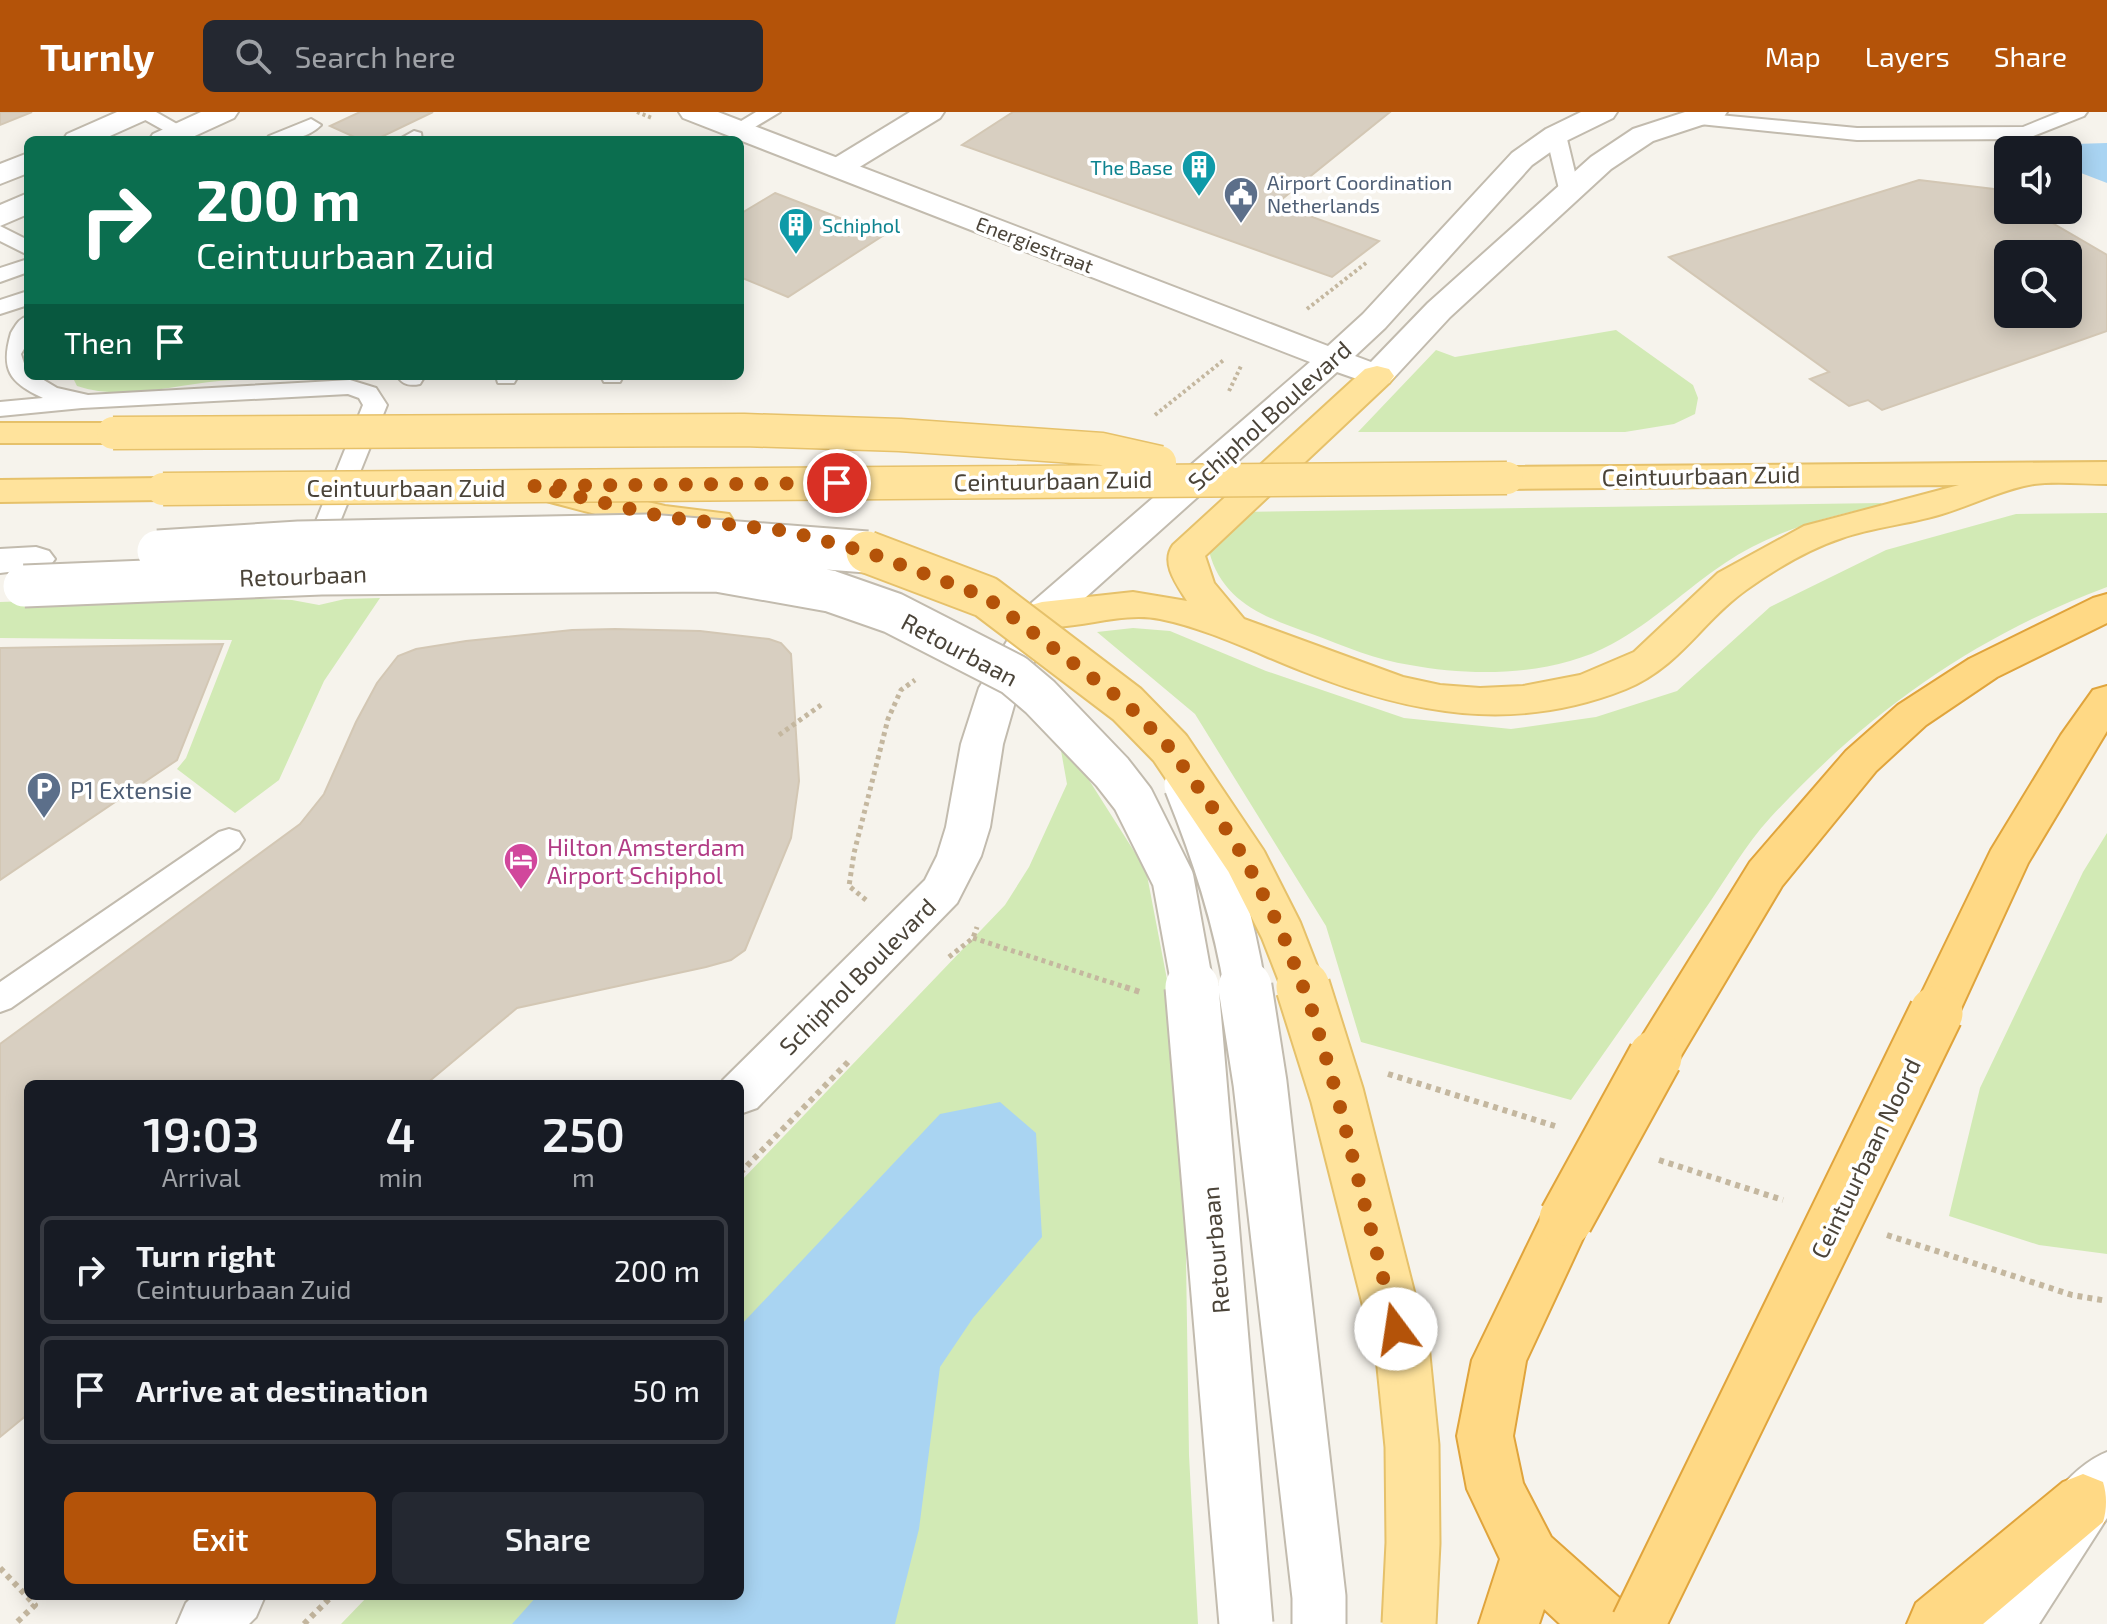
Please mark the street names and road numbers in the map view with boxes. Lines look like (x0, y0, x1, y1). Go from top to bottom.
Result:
street label: Energiestraat (973, 211, 1097, 278)
street label: Schiphol Boulevard (1181, 334, 1357, 496)
street label: Ceintuurbaan Zuid (1601, 459, 1801, 491)
street label: Ceintuurbaan Zuid (953, 464, 1153, 496)
street label: Ceintuurbaan Zuid (307, 473, 505, 502)
street label: Retourbaan (239, 558, 367, 592)
street label: Retourbaan (897, 606, 1023, 692)
street label: Schiphol Boulevard (773, 892, 941, 1060)
street label: Ceintuurbaan Noord (1804, 1053, 1926, 1263)
street label: Retourbaan (1195, 1185, 1235, 1315)

